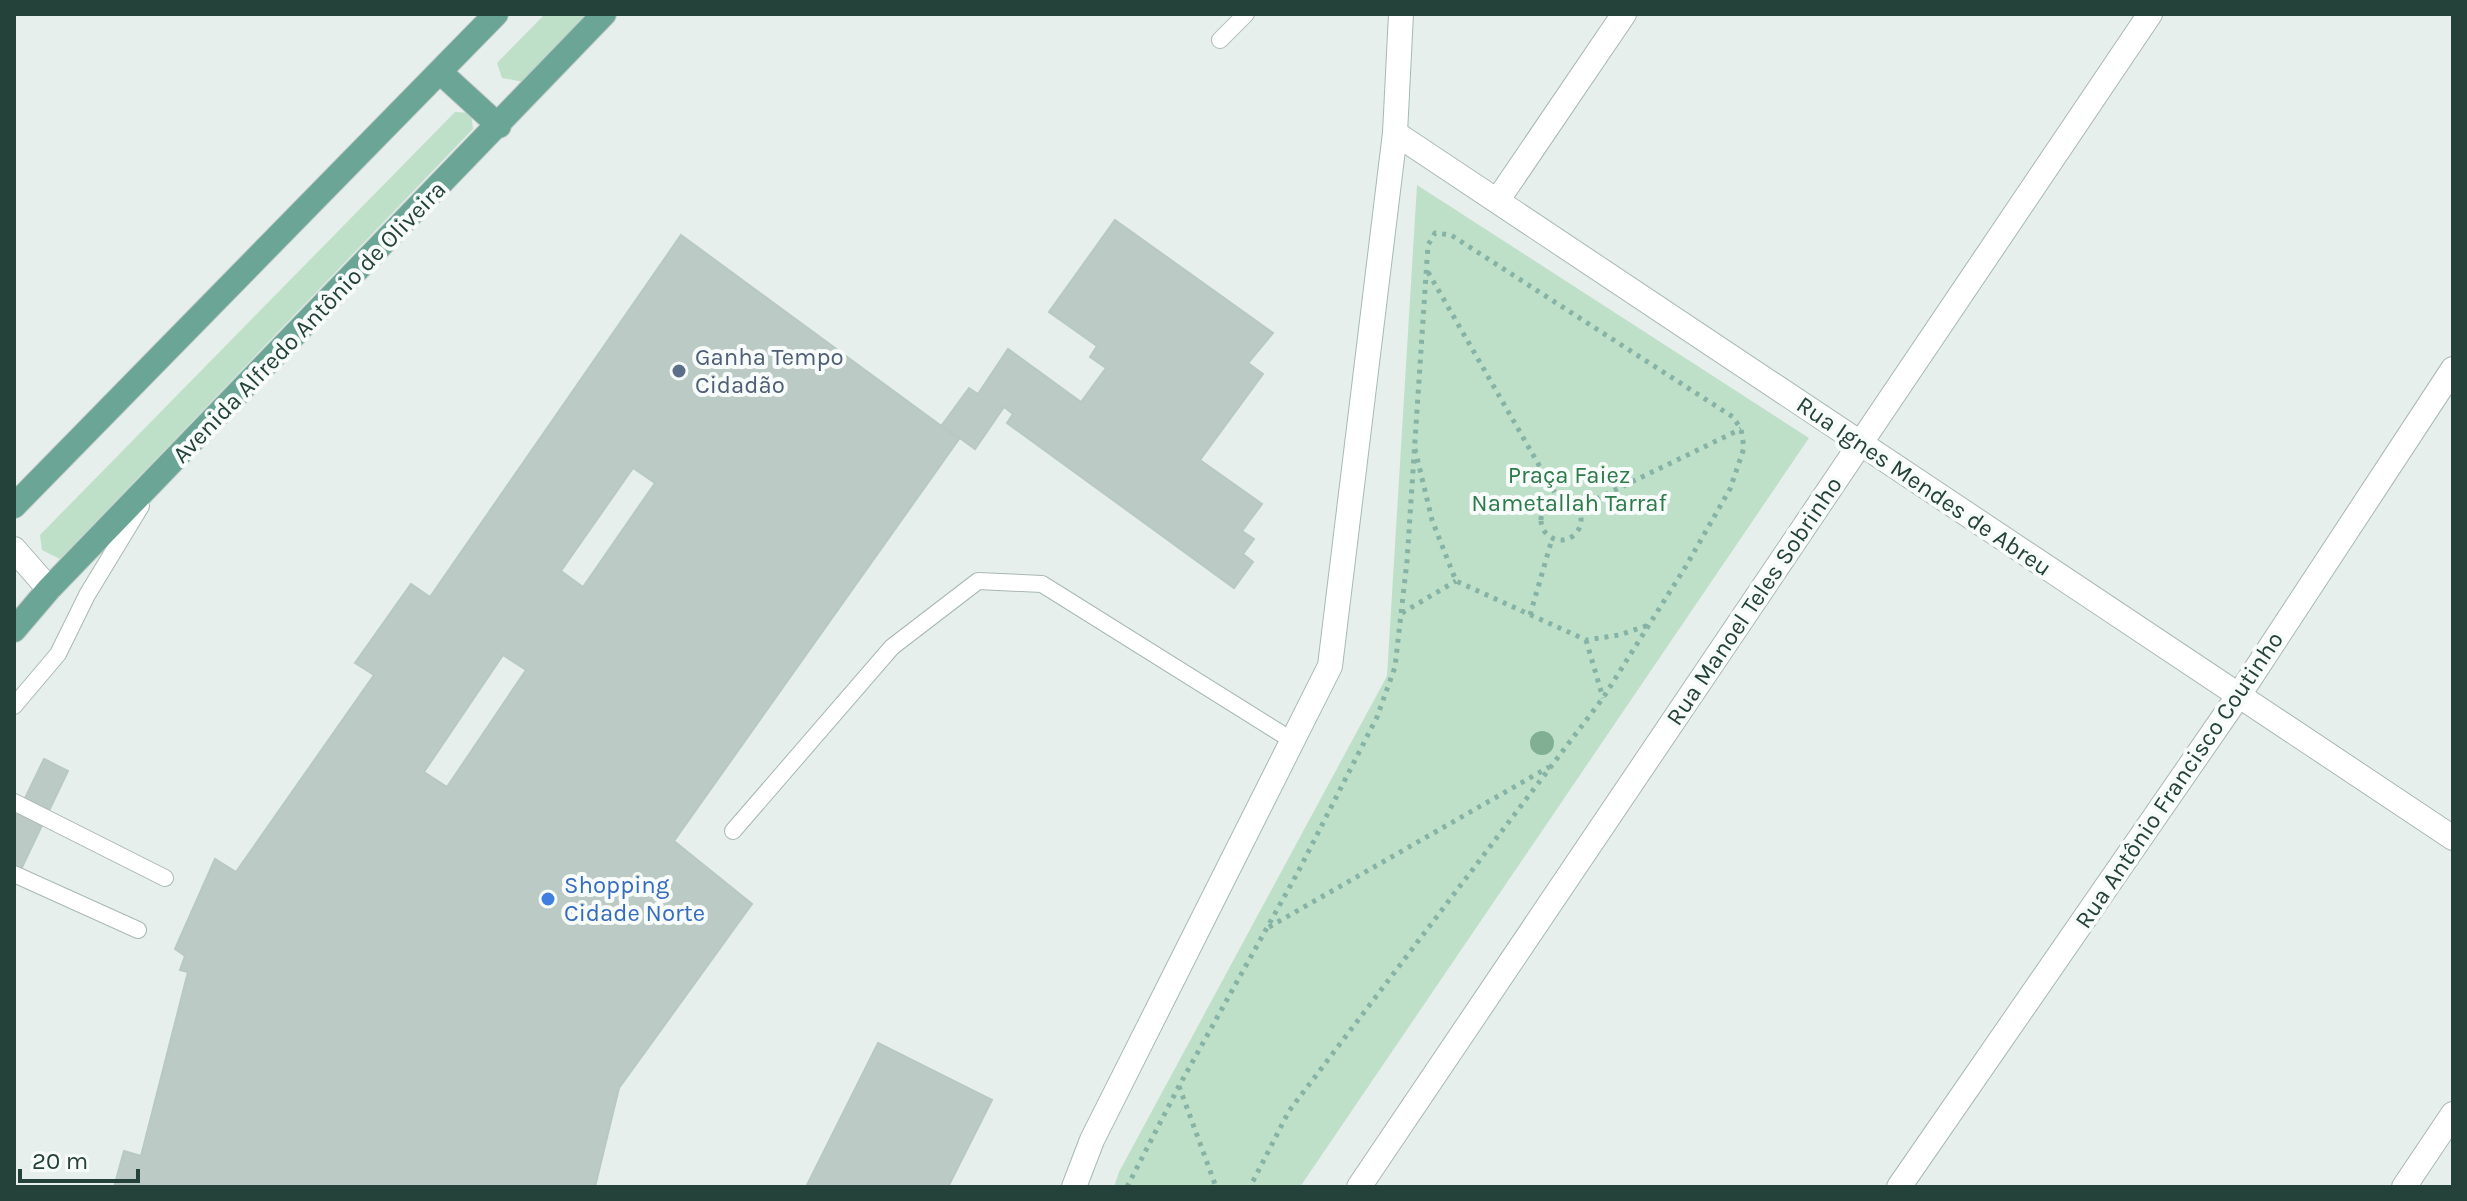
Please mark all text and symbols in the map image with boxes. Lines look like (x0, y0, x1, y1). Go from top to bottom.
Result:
street label: Avenida Alfredo Antônio de Oliveira (167, 175, 451, 469)
place label: Ganha Tempo Cidadão (695, 343, 844, 399)
marker: Ganha Tempo Cidadão (670, 362, 688, 380)
street label: Rua Ignes Mendes de Abreu (1791, 390, 2057, 582)
park label: Praça Faiez Nametallah Tarraf (1471, 461, 1667, 517)
street label: Rua Manoel Teles Sobrinho (1660, 471, 1848, 731)
street label: Rua Antônio Francisco Coutinho (2069, 626, 2289, 934)
place label: Shopping Cidade Norte (564, 871, 705, 927)
marker: Shopping Cidade Norte (539, 890, 557, 908)
scale bar (20, 1133, 138, 1183)
text: 20 m (32, 1147, 88, 1175)

